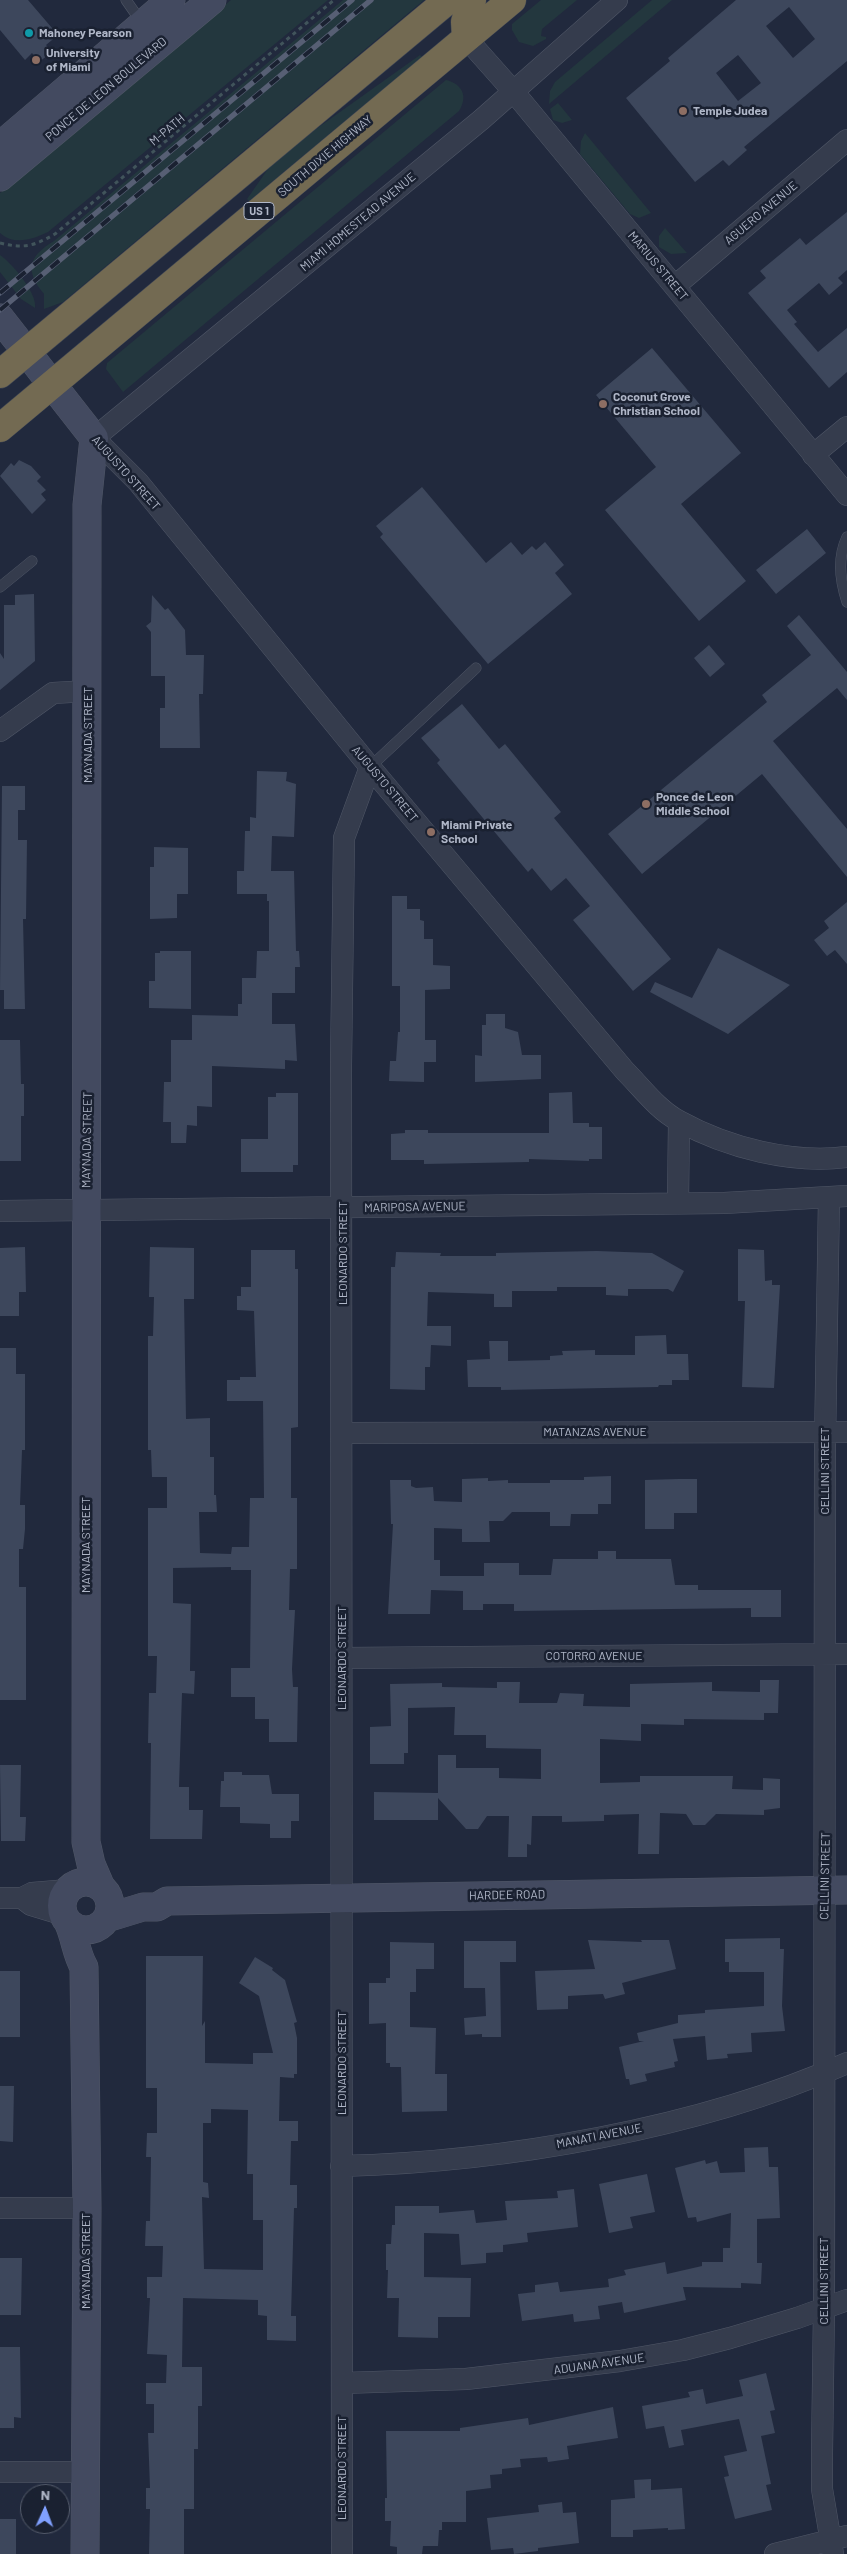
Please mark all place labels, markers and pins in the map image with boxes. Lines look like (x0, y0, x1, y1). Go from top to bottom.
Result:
place label: Mahoney Pearson (39, 26, 132, 40)
marker: Mahoney Pearson (23, 27, 35, 39)
place label: University of Miami (46, 46, 100, 74)
marker: University of Miami (30, 54, 42, 66)
place label: Temple Judea (693, 104, 767, 118)
marker: Temple Judea (677, 105, 689, 117)
place label: Coconut Grove Christian School (613, 390, 700, 418)
marker: Coconut Grove Christian School (597, 398, 609, 410)
place label: Ponce de Leon Middle School (656, 790, 734, 818)
marker: Ponce de Leon Middle School (640, 798, 652, 810)
place label: Miami Private School (441, 818, 512, 846)
marker: Miami Private School (425, 826, 437, 838)

